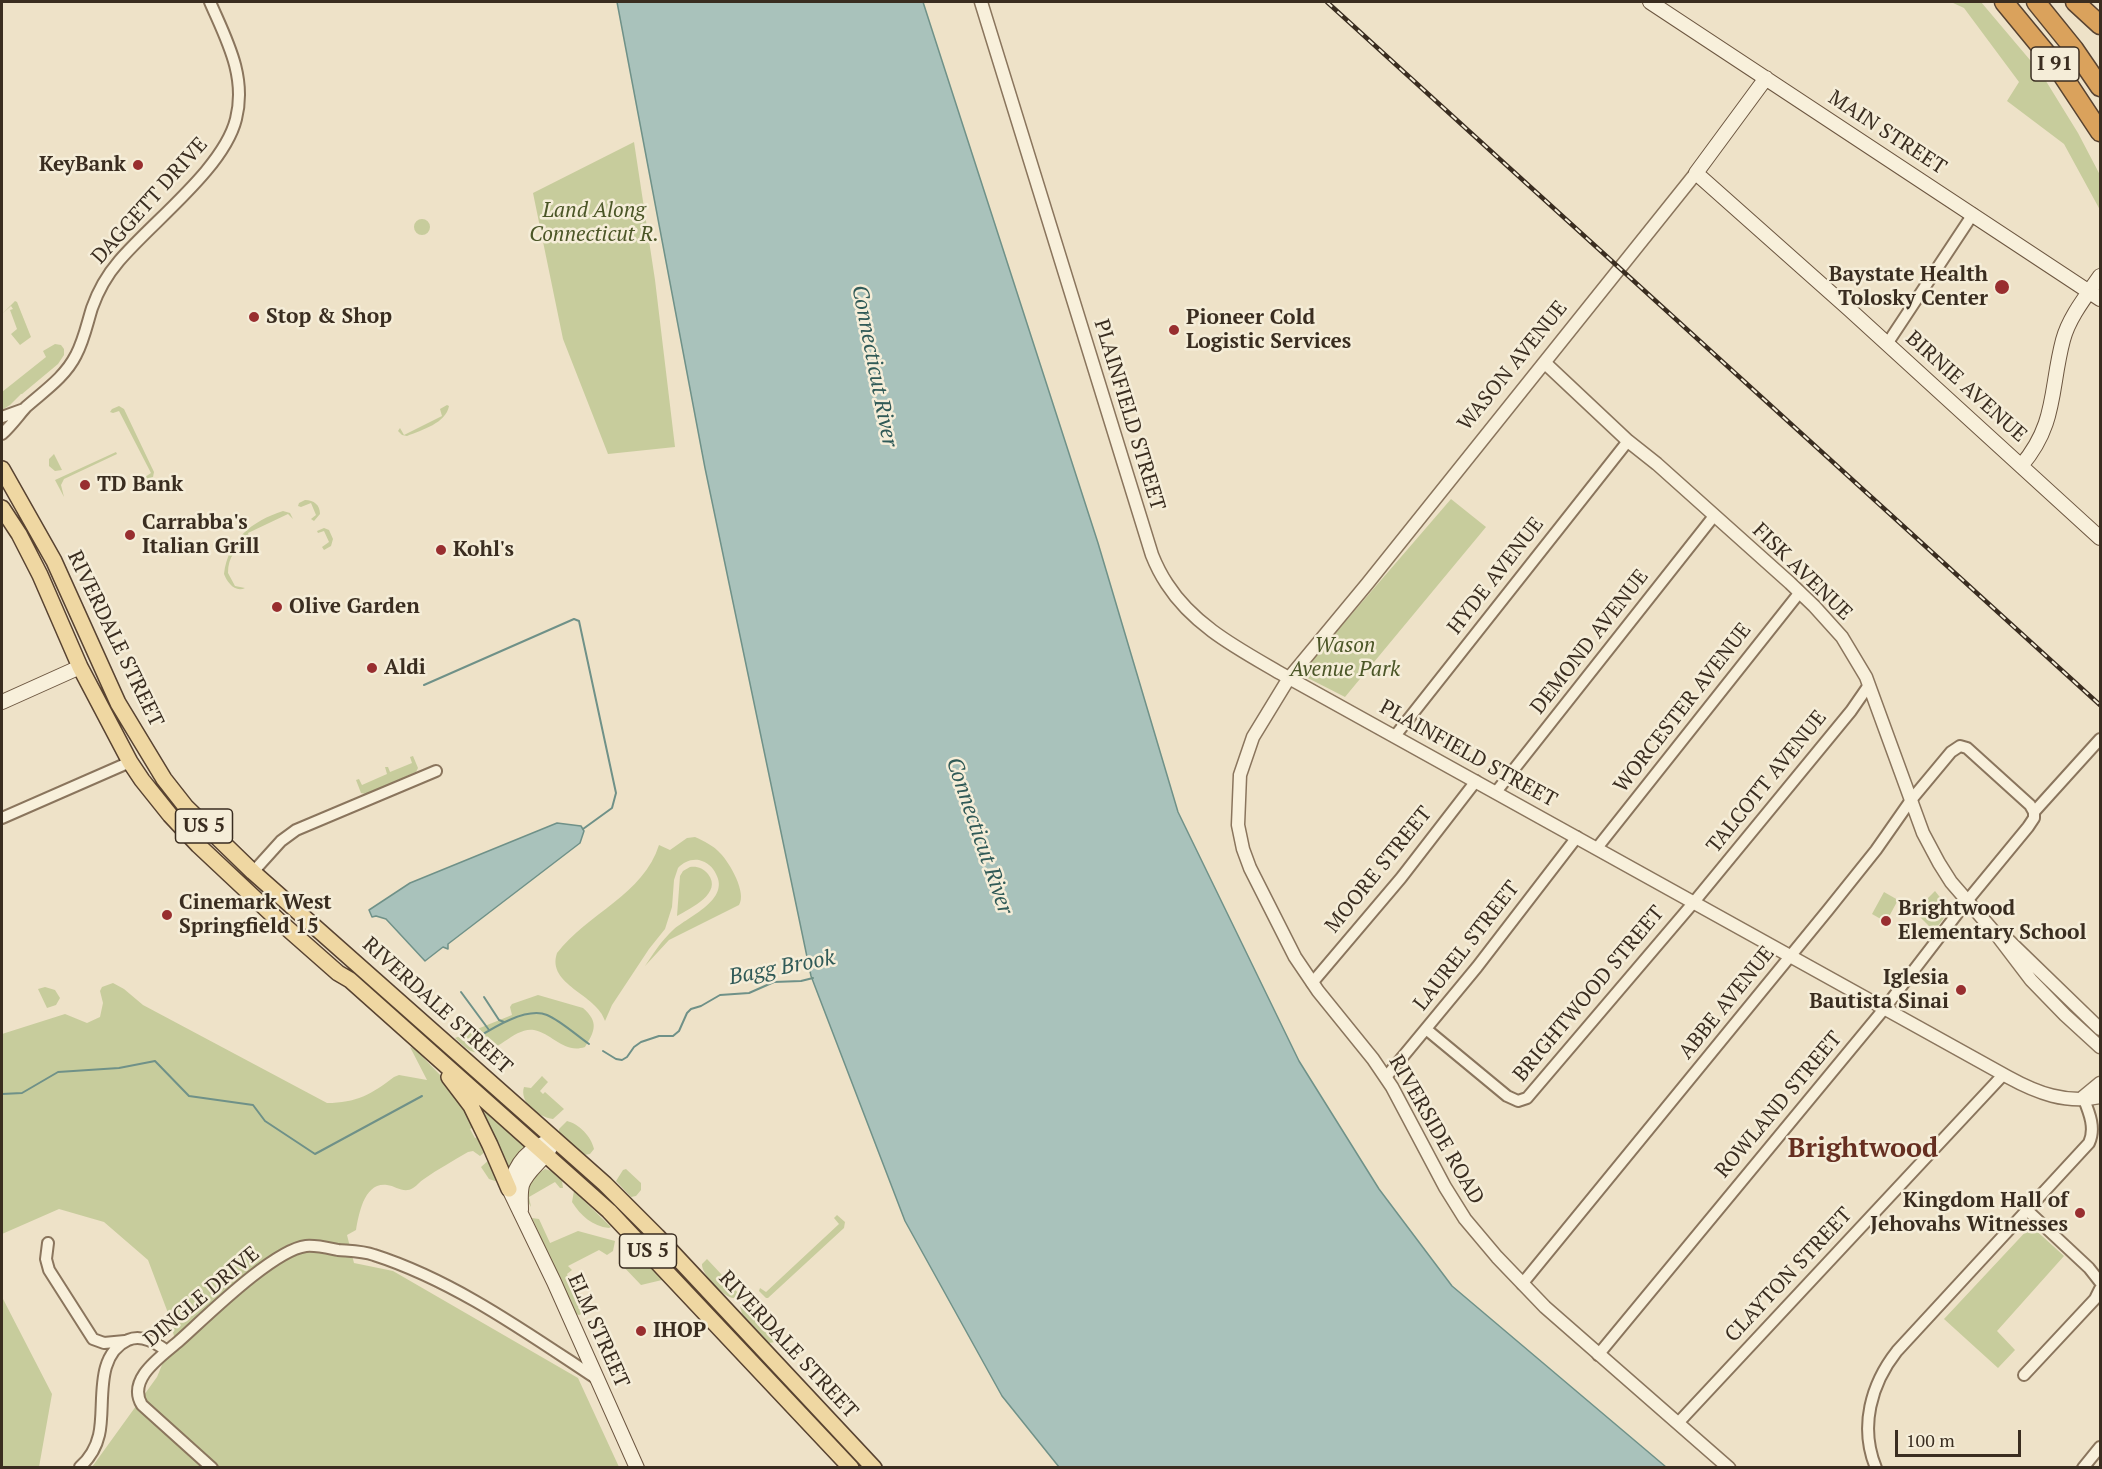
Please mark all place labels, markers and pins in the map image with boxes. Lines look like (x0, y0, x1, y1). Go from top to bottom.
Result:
place label: KeyBank (39, 152, 126, 178)
marker: KeyBank (131, 158, 145, 172)
place label: Baystate Health Tolosky Center (1829, 262, 1988, 312)
marker: Baystate Health Tolosky Center (1993, 278, 2011, 296)
place label: Stop & Shop (266, 304, 392, 330)
place label: Pioneer Cold Logistic Services (1186, 305, 1351, 355)
marker: Stop & Shop (247, 310, 261, 324)
marker: Pioneer Cold Logistic Services (1167, 323, 1181, 337)
place label: TD Bank (97, 472, 183, 498)
marker: TD Bank (78, 478, 92, 492)
place label: Carrabba's Italian Grill (142, 510, 260, 560)
marker: Carrabba's Italian Grill (123, 528, 137, 542)
place label: Kohl's (453, 537, 514, 563)
marker: Kohl's (434, 543, 448, 557)
place label: Olive Garden (289, 594, 420, 620)
marker: Olive Garden (270, 600, 284, 614)
place label: Aldi (384, 655, 426, 681)
marker: Aldi (365, 661, 379, 675)
place label: Cinemark West Springfield 15 (179, 890, 332, 940)
place label: Brightwood Elementary School (1898, 896, 2086, 946)
marker: Cinemark West Springfield 15 (160, 908, 174, 922)
marker: Brightwood Elementary School (1879, 914, 1893, 928)
place label: Iglesia Bautista Sinai (1809, 965, 1949, 1015)
marker: Iglesia Bautista Sinai (1954, 983, 1968, 997)
place label: Kingdom Hall of Jehovahs Witnesses (1870, 1188, 2068, 1238)
marker: Kingdom Hall of Jehovahs Witnesses (2073, 1206, 2087, 1220)
place label: IHOP (653, 1318, 706, 1344)
marker: IHOP (634, 1324, 648, 1338)

